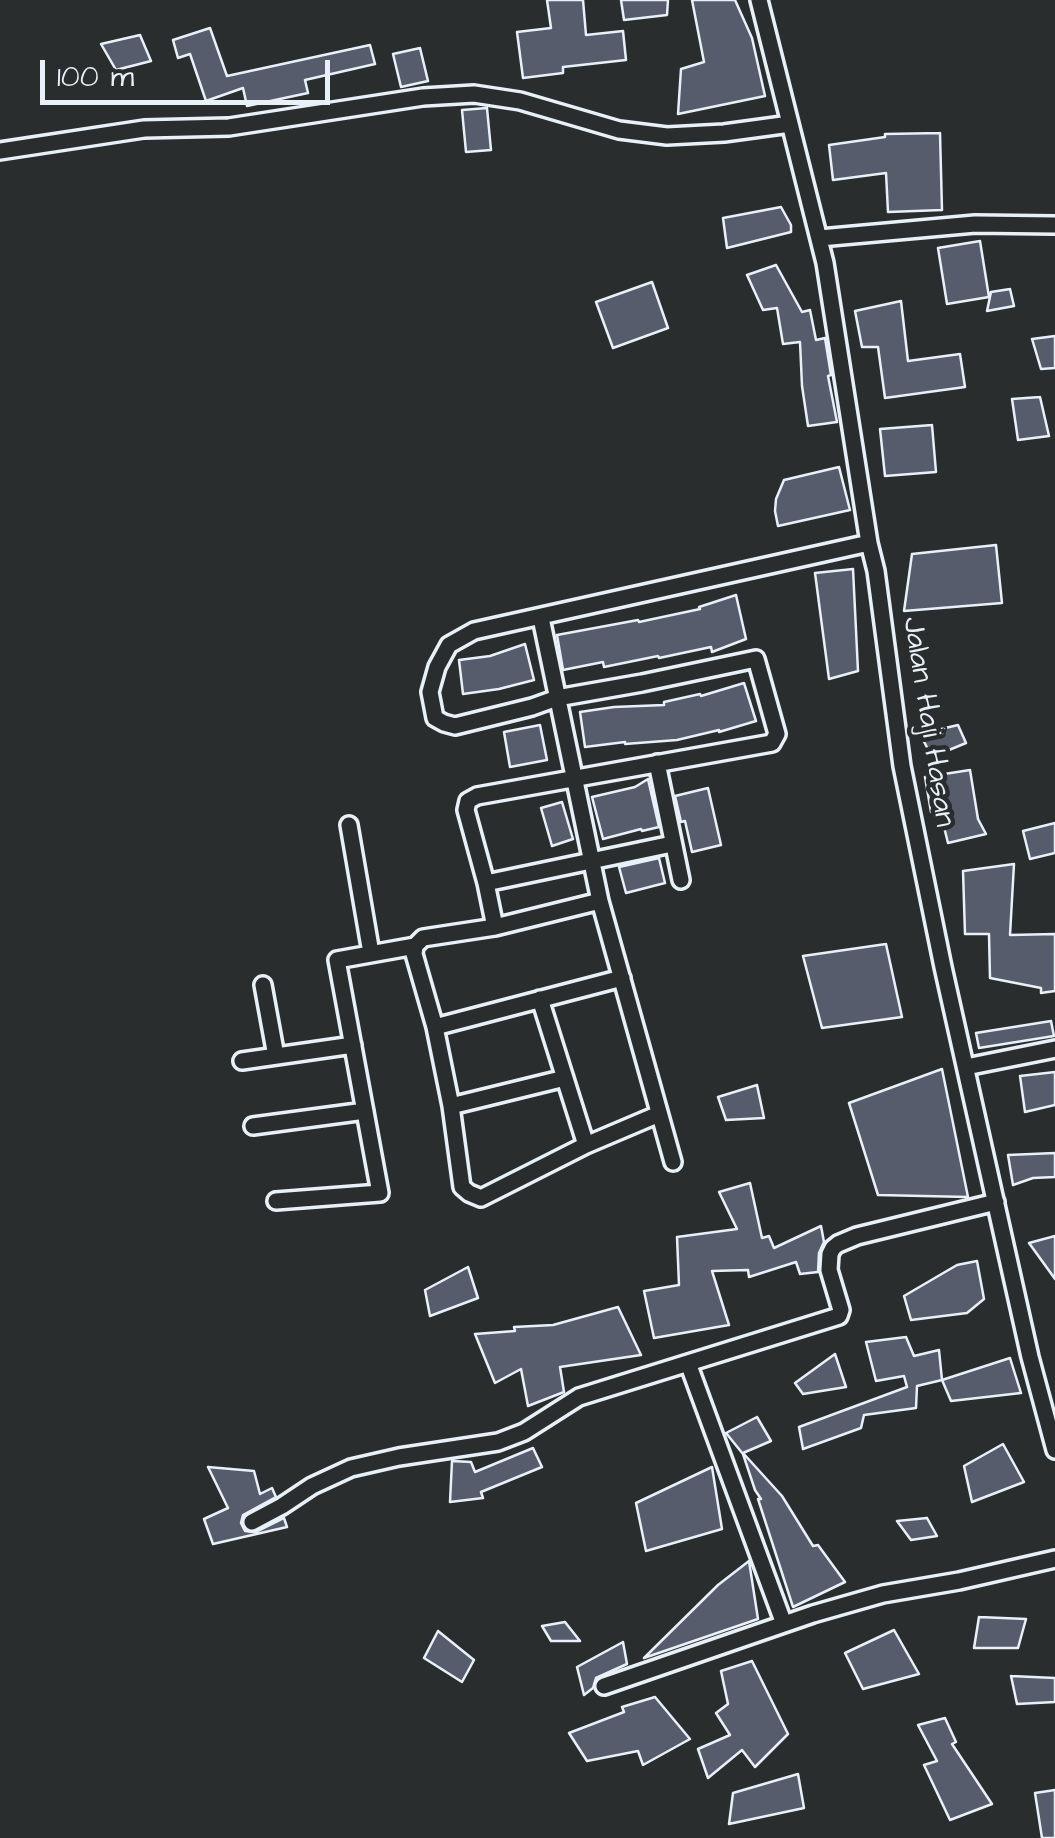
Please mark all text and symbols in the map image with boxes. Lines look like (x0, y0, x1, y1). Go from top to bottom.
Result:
scale bar (45, 40, 335, 102)
text: 100 m (57, 56, 134, 98)
street label: Jalan Haji Hasan (893, 614, 961, 830)

